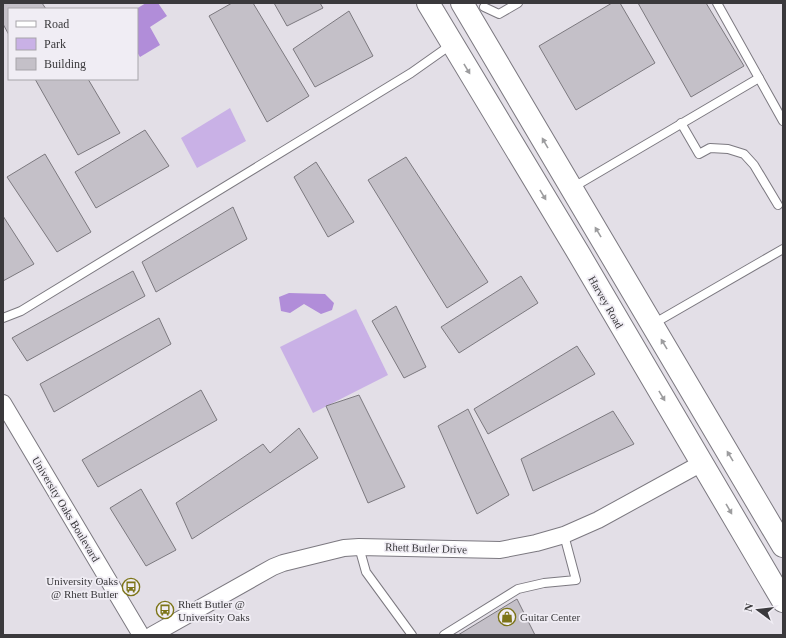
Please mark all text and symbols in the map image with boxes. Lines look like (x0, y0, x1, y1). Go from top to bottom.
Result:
legend (8, 8, 138, 80)
text: Road (44, 17, 69, 31)
text: Park (44, 37, 66, 51)
text: Building (44, 57, 86, 71)
one-way arrow (463, 63, 470, 75)
one-way arrow (541, 137, 548, 149)
one-way arrow (539, 189, 546, 201)
one-way arrow (594, 226, 601, 238)
street label: Harvey Road (586, 274, 626, 331)
one-way arrow (660, 338, 667, 350)
one-way arrow (659, 390, 666, 402)
one-way arrow (726, 451, 734, 461)
street label: University Oaks Boulevard (30, 454, 102, 564)
one-way arrow (725, 503, 732, 515)
street label: Rhett Butler Drive (385, 541, 467, 555)
place label: University Oaks @ Rhett Butler (46, 575, 118, 600)
bus stop icon: University Oaks @ Rhett Butler (121, 577, 141, 597)
north arrow (738, 590, 778, 630)
place label: Rhett Butler @ University Oaks (178, 598, 250, 623)
bus stop icon: Rhett Butler @ University Oaks (155, 600, 175, 620)
text: N (742, 602, 755, 613)
shop icon: Guitar Center (497, 607, 517, 627)
place label: Guitar Center (520, 611, 581, 623)

